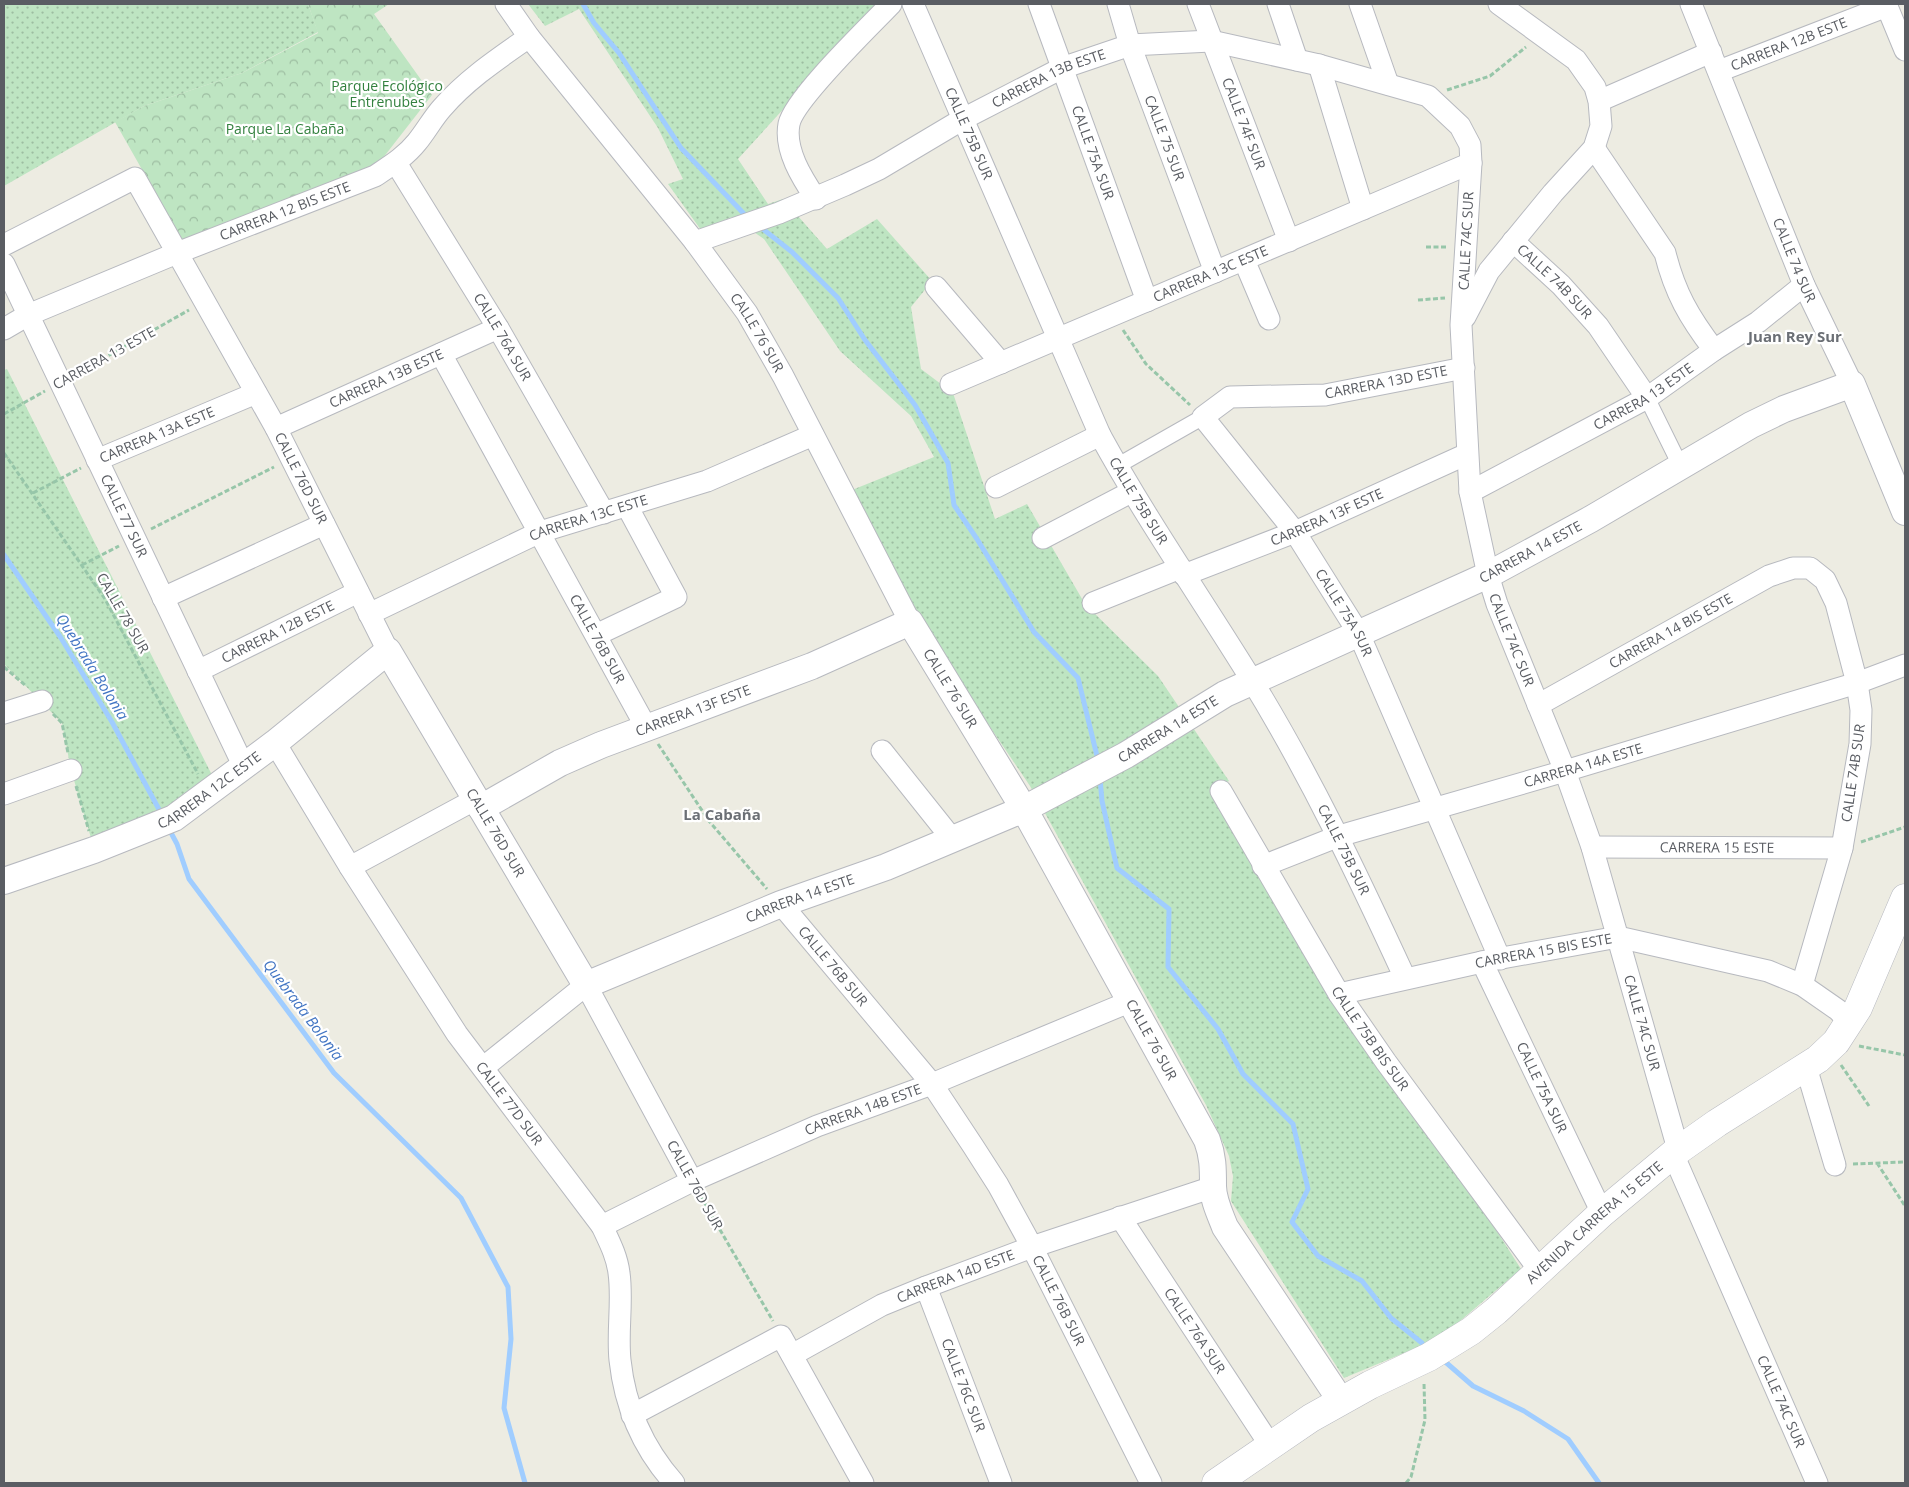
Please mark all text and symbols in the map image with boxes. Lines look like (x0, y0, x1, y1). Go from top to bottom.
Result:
street label: CARRERA 12B ESTE (1728, 12, 1850, 75)
street label: CARRERA 13B ESTE (988, 44, 1108, 112)
street label: CALLE 74F SUR (1218, 75, 1271, 172)
park label: Parque Ecológico Entrenubes (331, 76, 443, 111)
street label: CALLE 75B SUR (941, 84, 998, 183)
street label: CALLE 75 SUR (1141, 92, 1190, 184)
street label: CALLE 75A SUR (1068, 103, 1119, 202)
park label: Parque La Cabaña (226, 119, 344, 138)
street label: CARRERA 12 BIS ESTE (217, 177, 353, 245)
street label: CALLE 74C SUR (1453, 191, 1478, 291)
street label: CALLE 74 SUR (1769, 215, 1821, 306)
street label: CALLE 74B SUR (1513, 239, 1597, 323)
street label: CARRERA 13C ESTE (1150, 240, 1271, 306)
street label: CALLE 76A SUR (470, 289, 536, 384)
street label: CALLE 76 SUR (726, 289, 789, 376)
street label: CARRERA 13 ESTE (49, 322, 158, 394)
district label: Juan Rey Sur (1746, 326, 1842, 346)
street label: CARRERA 13B ESTE (326, 344, 446, 412)
street label: CARRERA 13 ESTE (1590, 358, 1697, 434)
street label: CARRERA 13D ESTE (1323, 360, 1449, 403)
street label: CARRERA 13A ESTE (96, 402, 217, 467)
street label: CALLE 76D SUR (271, 429, 333, 527)
street label: CALLE 75B SUR (1105, 453, 1173, 548)
street label: CALLE 77 SUR (97, 471, 153, 561)
street label: CARRERA 13F ESTE (1267, 483, 1386, 550)
street label: CARRERA 13C ESTE (525, 490, 650, 545)
street label: CARRERA 14 ESTE (1476, 516, 1585, 587)
street label: CALLE 75A SUR (1311, 565, 1378, 659)
street label: CALLE 78 SUR (93, 569, 154, 657)
street label: CARRERA 14 BIS ESTE (1605, 588, 1736, 673)
street label: CALLE 76B SUR (566, 591, 630, 687)
street label: CALLE 74C SUR (1485, 591, 1540, 689)
street label: CARRERA 12B ESTE (218, 595, 337, 667)
water label: Quebrada Bolonia (52, 610, 134, 724)
street label: CALLE 76 SUR (919, 645, 983, 732)
street label: CARRERA 13F ESTE (633, 680, 753, 740)
street label: CARRERA 14 ESTE (1114, 691, 1221, 767)
street label: CALLE 74B SUR (1836, 722, 1869, 823)
street label: CARRERA 14A ESTE (1521, 738, 1645, 791)
street label: CARRERA 12C ESTE (154, 747, 265, 833)
street label: CALLE 76D SUR (462, 784, 530, 881)
street label: CALLE 75B SUR (1314, 801, 1375, 898)
district label: La Cabaña (683, 804, 761, 824)
street label: CARRERA 15 ESTE (1660, 837, 1774, 857)
street label: CARRERA 14 ESTE (742, 869, 857, 927)
street label: CALLE 76B SUR (794, 922, 873, 1010)
street label: CARRERA 15 BIS ESTE (1473, 928, 1613, 972)
water label: Quebrada Bolonia (259, 955, 349, 1064)
street label: CALLE 74C SUR (1620, 973, 1665, 1073)
street label: CALLE 75B BIS SUR (1327, 983, 1414, 1094)
street label: CALLE 76 SUR (1122, 995, 1182, 1084)
street label: CALLE 75A SUR (1513, 1039, 1572, 1136)
street label: CALLE 77D SUR (472, 1057, 548, 1149)
street label: CARRERA 14B ESTE (801, 1079, 924, 1139)
street label: CALLE 76D SUR (663, 1136, 728, 1233)
street label: AVENIDA CARRERA 15 ESTE (1522, 1156, 1667, 1288)
street label: CARRERA 14D ESTE (894, 1245, 1017, 1307)
street label: CALLE 76B SUR (1029, 1252, 1090, 1349)
street label: CALLE 76A SUR (1160, 1284, 1230, 1377)
street label: CALLE 76C SUR (937, 1335, 991, 1435)
street label: CALLE 74C SUR (1753, 1352, 1810, 1451)

